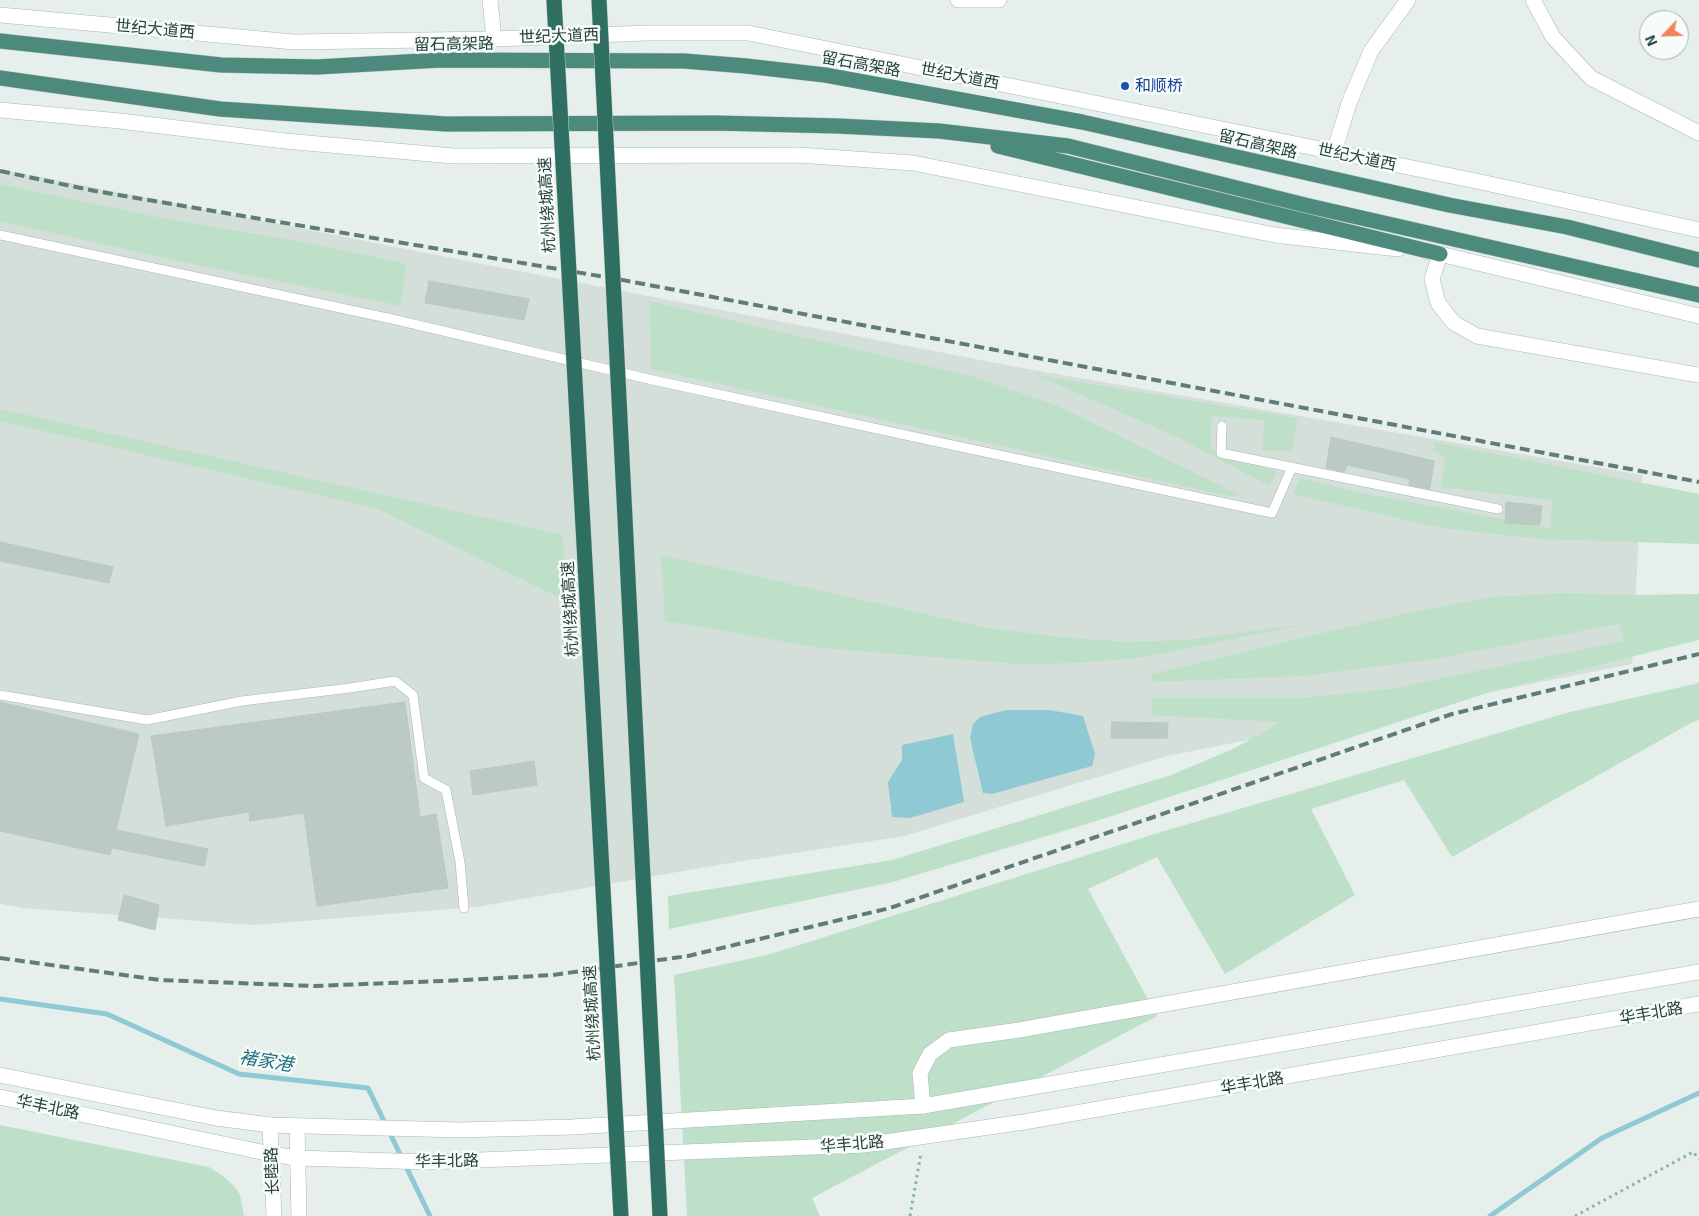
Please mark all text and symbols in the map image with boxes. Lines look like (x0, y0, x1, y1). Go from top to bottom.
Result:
north arrow (1639, 10, 1689, 60)
street label: 世纪大道西 (114, 16, 196, 42)
street label: 世纪大道西 (519, 25, 599, 47)
text: N (1641, 33, 1661, 49)
street label: 留石高架路 (414, 34, 494, 54)
street label: 留石高架路 (820, 48, 902, 80)
street label: 世纪大道西 (919, 59, 1001, 93)
place label: 和顺桥 (1135, 76, 1183, 96)
marker: 和顺桥 (1119, 80, 1131, 92)
street label: 留石高架路 (1217, 126, 1299, 162)
street label: 世纪大道西 (1316, 139, 1398, 175)
street label: 杭州绕城高速 (535, 157, 559, 253)
street label: 杭州绕城高速 (558, 561, 582, 657)
street label: 杭州绕城高速 (580, 965, 604, 1061)
street label: 华丰北路 (1618, 998, 1684, 1028)
water label: 褚家港 (238, 1046, 294, 1076)
street label: 华丰北路 (1219, 1068, 1285, 1098)
street label: 华丰北路 (15, 1091, 81, 1123)
street label: 华丰北路 (819, 1132, 885, 1156)
street label: 长睦路 (262, 1147, 282, 1195)
street label: 华丰北路 (415, 1151, 479, 1171)

